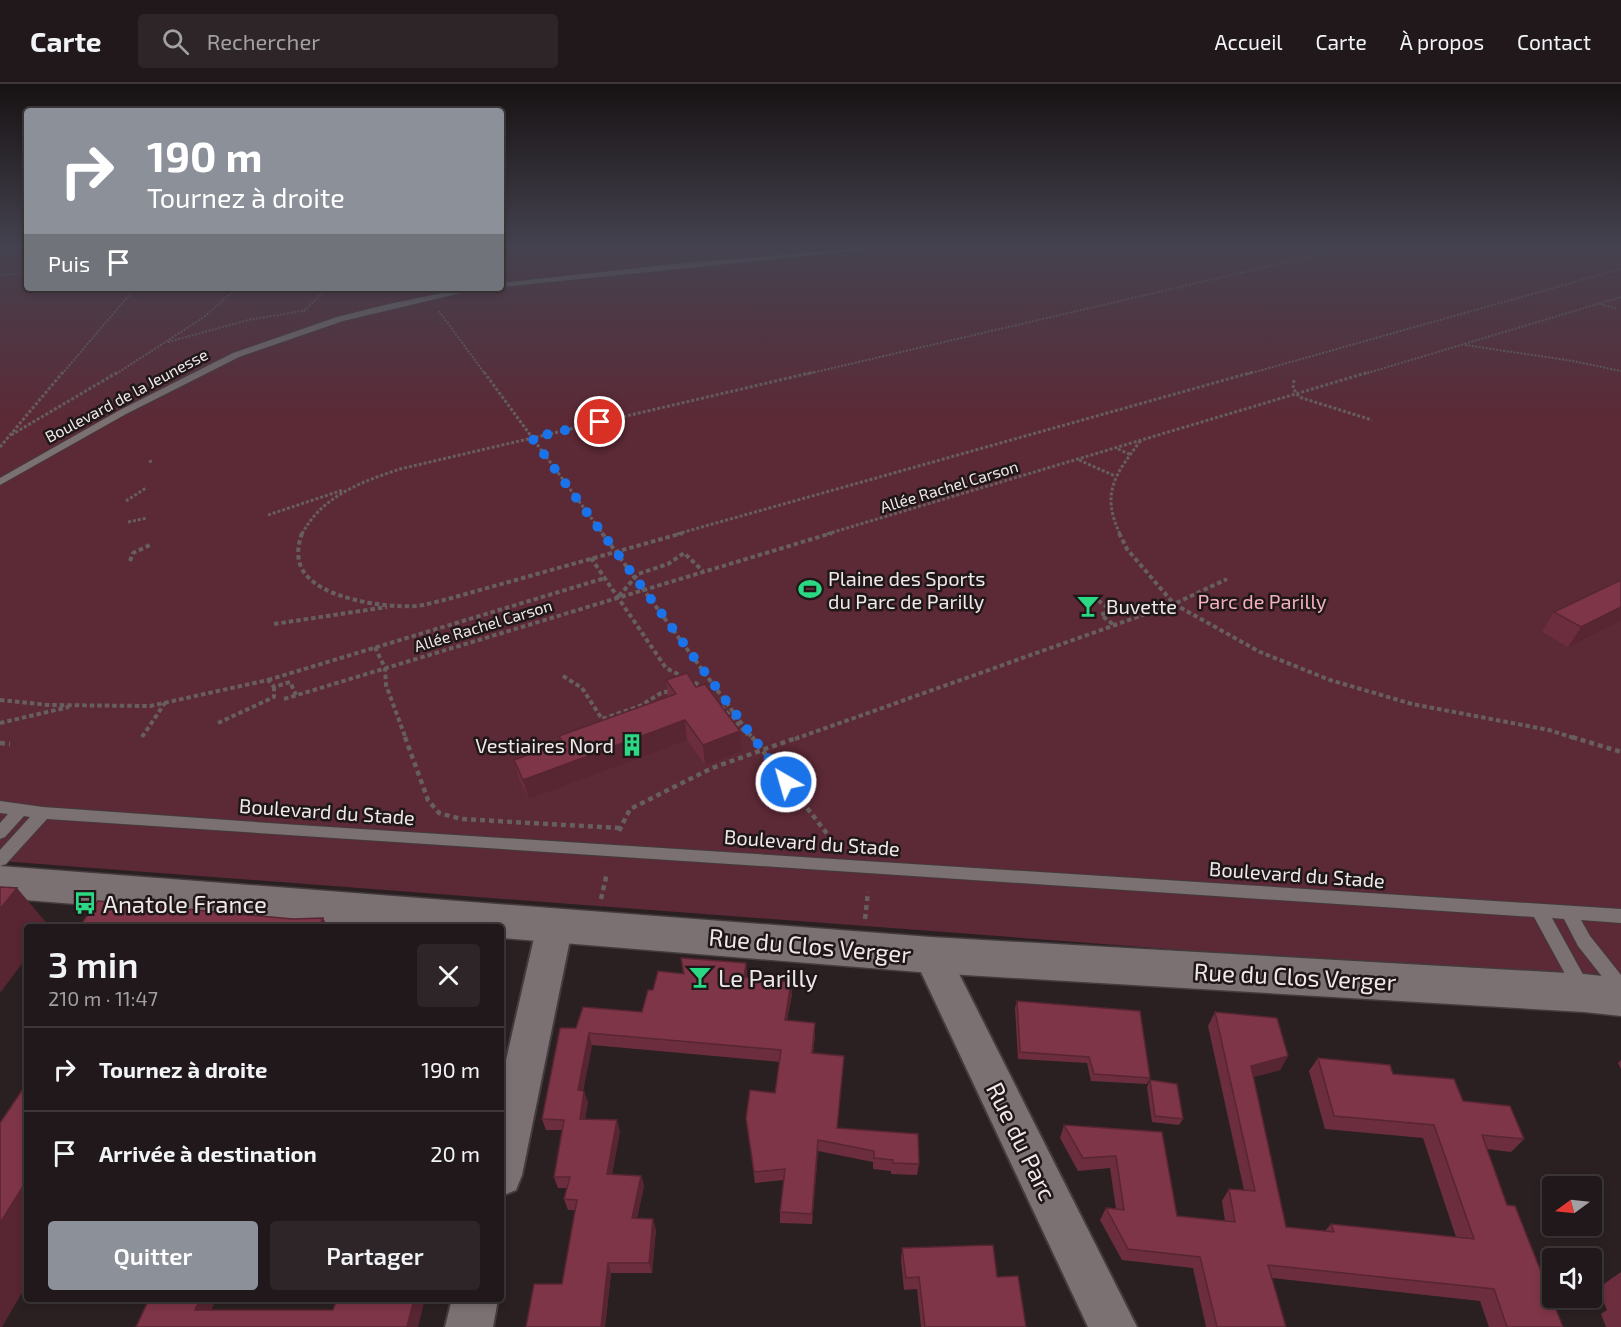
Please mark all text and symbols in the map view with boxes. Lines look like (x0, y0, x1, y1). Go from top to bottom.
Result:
search box (138, 14, 558, 68)
text: Carte (30, 24, 102, 58)
icon: search (159, 25, 192, 58)
text: Rechercher (207, 28, 320, 54)
text: Accueil (1214, 29, 1283, 54)
text: Carte (1316, 29, 1367, 54)
text: À propos (1400, 29, 1484, 54)
text: Contact (1517, 29, 1591, 54)
text: 190 m (147, 130, 263, 180)
icon: right (48, 132, 126, 210)
text: Tournez à droite (147, 181, 345, 213)
icon: arrive (102, 246, 135, 279)
text: Puis (48, 250, 90, 276)
street label: Boulevard de la Jeunesse (41, 344, 211, 446)
pin (574, 396, 625, 447)
icon: arrive (583, 405, 616, 438)
street label: Allée Rachel Carson (878, 456, 1020, 516)
place label: Plaine des Sports du Parc de Parilly (828, 566, 985, 613)
sports icon: Plaine des Sports du Parc de Parilly (797, 576, 823, 602)
park label: Parc de Parilly (1197, 589, 1327, 613)
bar icon: Buvette (1075, 593, 1101, 619)
place label: Buvette (1106, 594, 1177, 618)
street label: Allée Rachel Carson (412, 595, 554, 655)
building icon: Vestiaires Nord (619, 732, 645, 758)
place label: Vestiaires Nord (475, 733, 614, 757)
position arrow (754, 750, 818, 814)
street label: Boulevard du Stade (238, 793, 416, 829)
street label: Boulevard du Stade (723, 824, 901, 860)
street label: Boulevard du Stade (1208, 856, 1386, 892)
place label: Anatole France (103, 889, 267, 918)
bus stop icon: Anatole France (72, 890, 98, 916)
street label: Rue du Clos Verger (708, 922, 913, 968)
text: 3 min (48, 942, 139, 985)
button: close (417, 944, 480, 1007)
street label: Rue du Clos Verger (1193, 956, 1397, 996)
place label: Le Parilly (718, 963, 818, 992)
bar icon: Le Parilly (687, 964, 713, 990)
text: 210 m · 11:47 (48, 986, 158, 1010)
icon: right (48, 1053, 81, 1086)
text: Tournez à droite (99, 1056, 268, 1082)
text: 190 m (421, 1056, 480, 1082)
street label: Rue du Parc (981, 1077, 1063, 1205)
icon: arrive (48, 1137, 81, 1170)
text: Arrivée à destination (99, 1140, 317, 1166)
text: 20 m (430, 1140, 480, 1166)
north arrow (1542, 1176, 1602, 1236)
map controls (1542, 1176, 1602, 1308)
button: Quitter (48, 1221, 258, 1290)
button: Partager (270, 1221, 480, 1290)
button: sound (1542, 1248, 1602, 1308)

